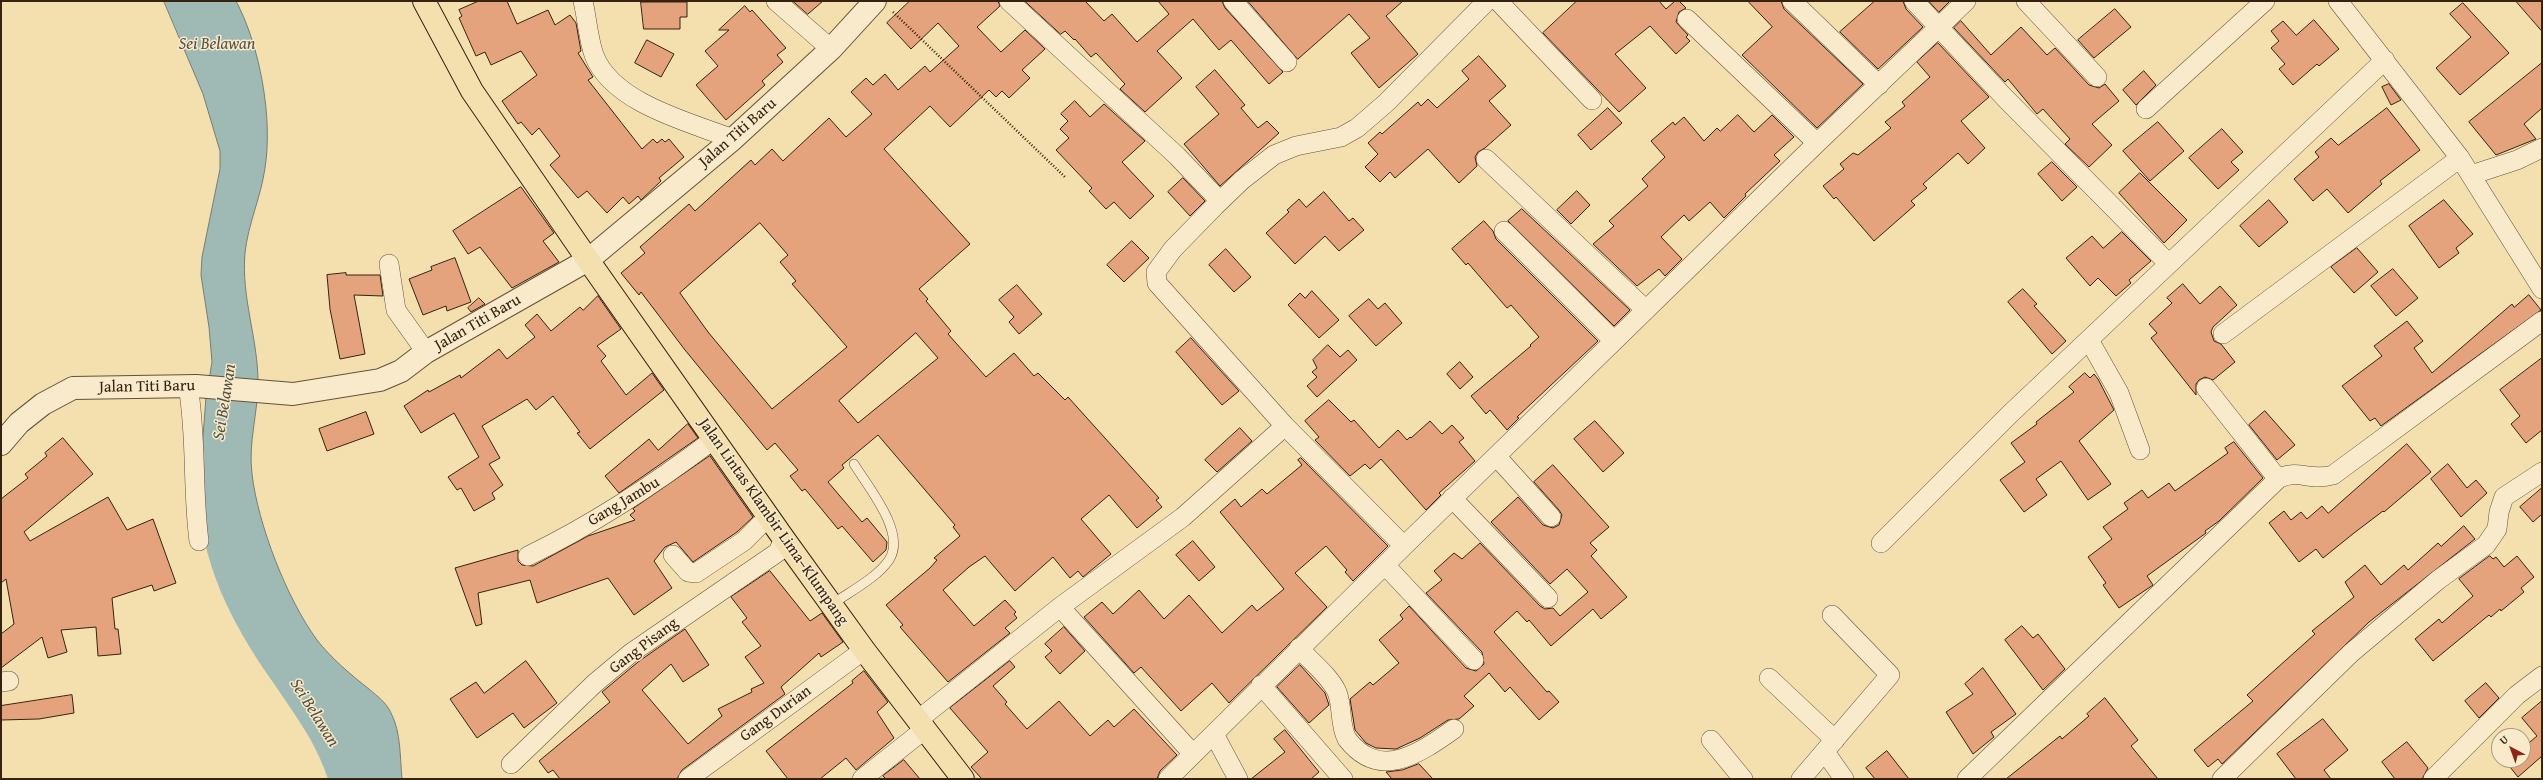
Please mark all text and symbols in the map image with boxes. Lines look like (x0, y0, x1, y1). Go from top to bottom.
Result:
water label: Sei Belawan (179, 35, 255, 55)
street label: Jalan Titi Baru (695, 94, 781, 172)
street label: Jalan Titi Baru (432, 291, 524, 355)
water label: Sei Belawan (209, 362, 241, 442)
street label: Jalan Titi Baru (99, 377, 195, 397)
street label: Jalan Lintas Klambir Lima–Klumpang (694, 415, 852, 629)
street label: Gang Jambu (585, 473, 663, 531)
street label: Gang Pisang (606, 614, 682, 678)
water label: Sei Belawan (285, 675, 343, 751)
street label: Gang Durian (737, 682, 815, 746)
north arrow (2491, 728, 2531, 768)
text: U (2496, 731, 2512, 748)

